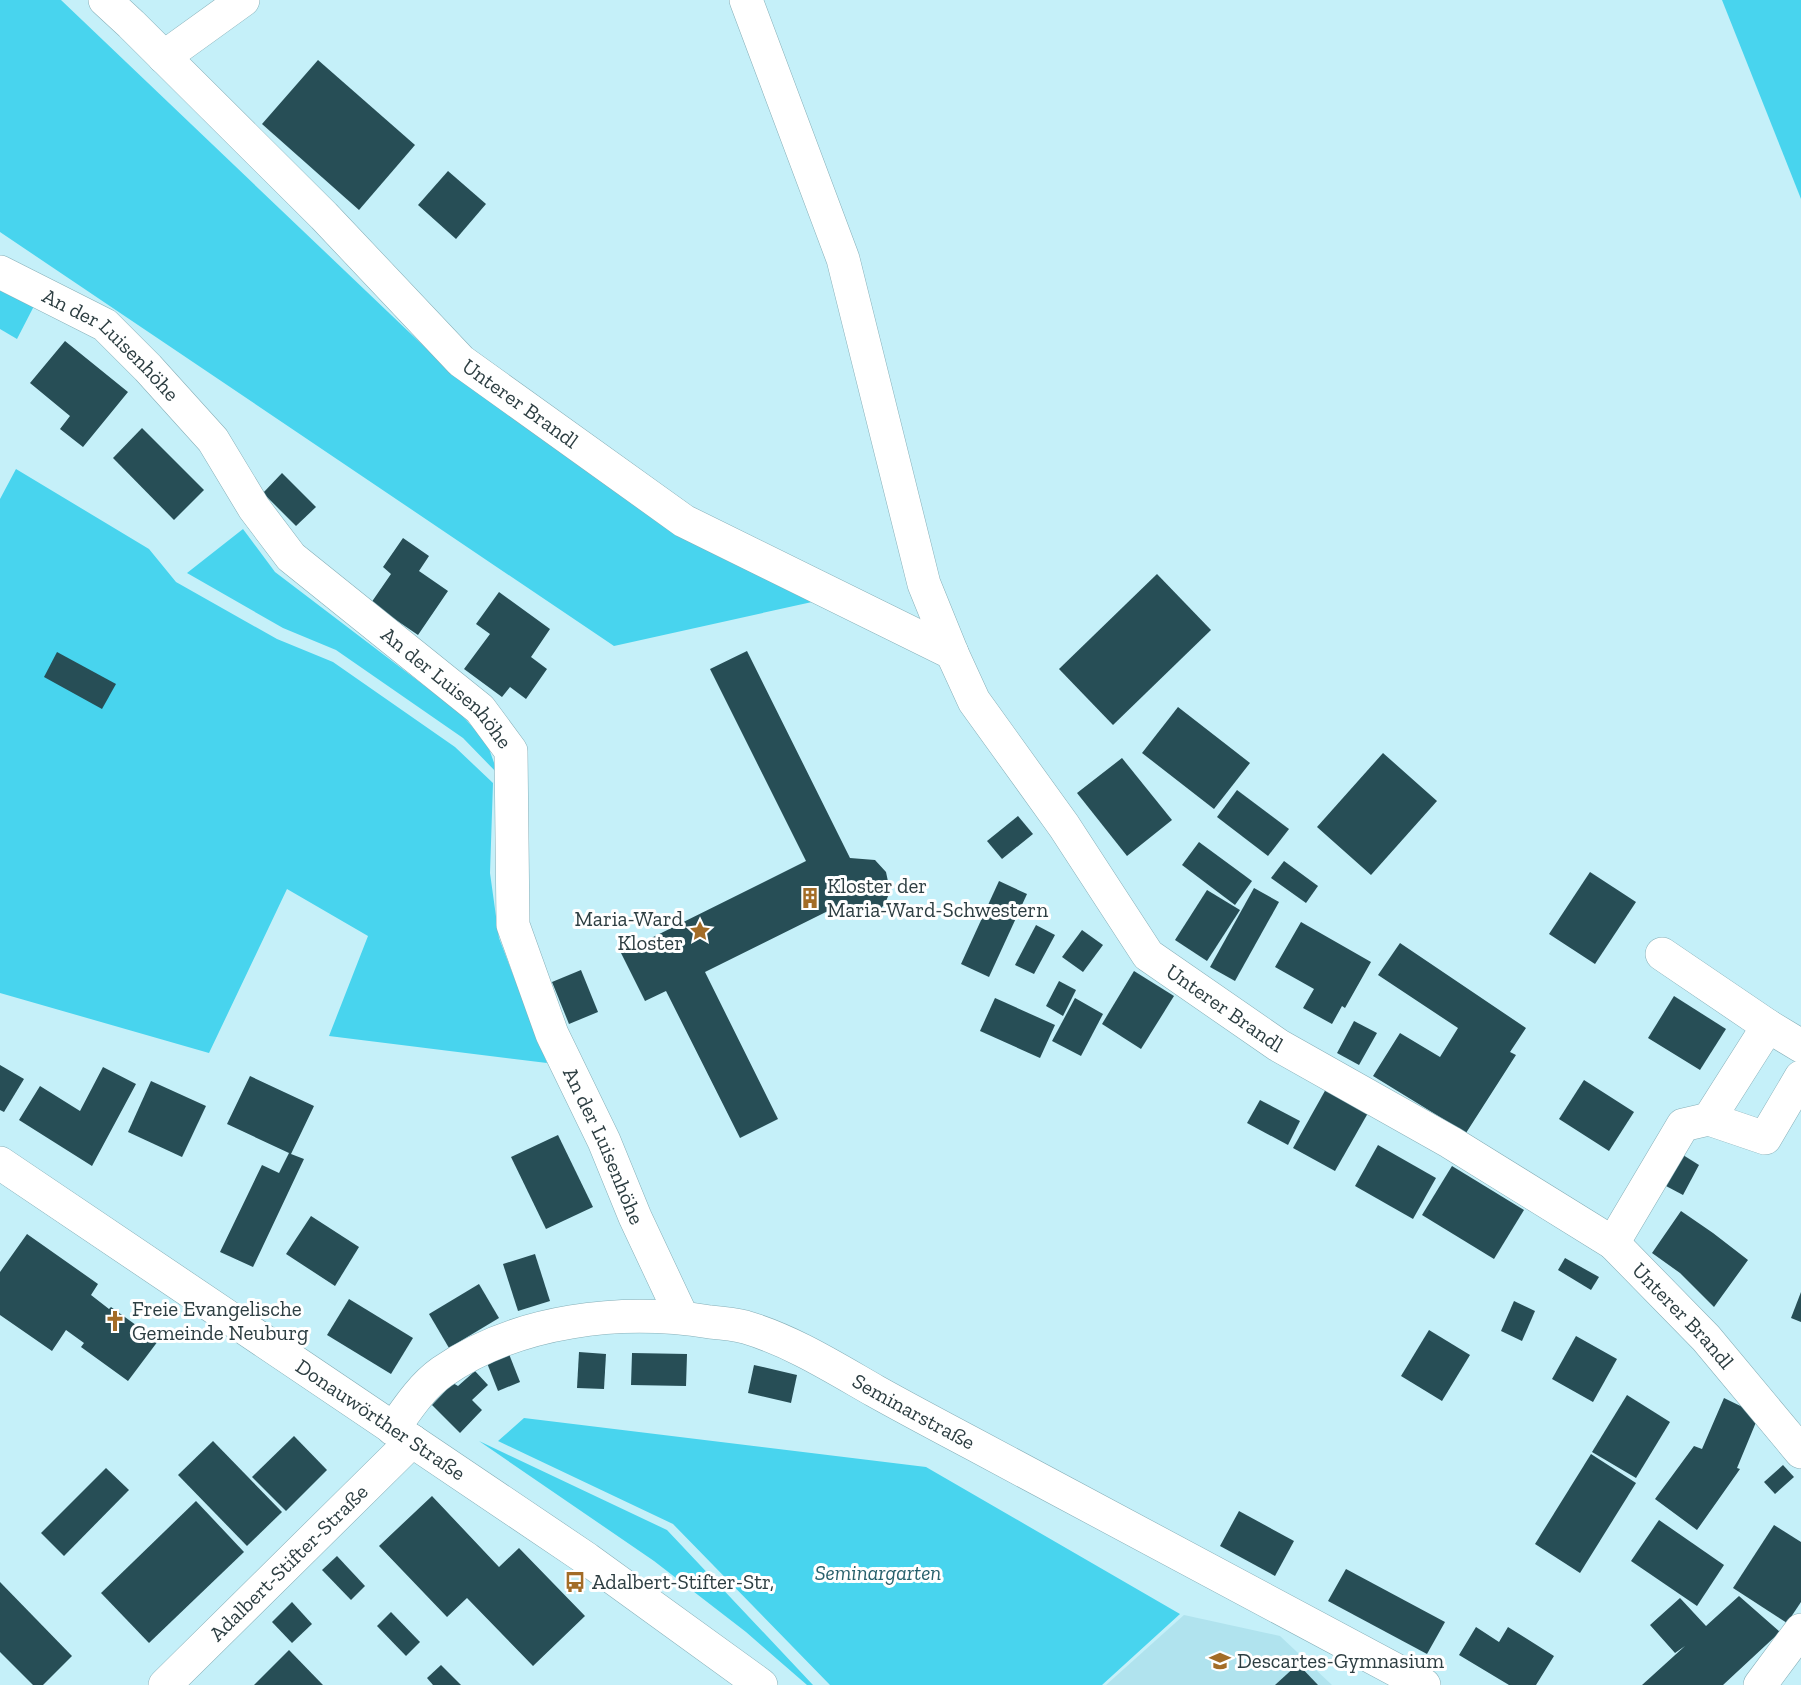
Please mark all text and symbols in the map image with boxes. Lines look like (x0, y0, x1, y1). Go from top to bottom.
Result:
street label: An der Luisenhöhe (39, 283, 185, 406)
street label: Unterer Brandl (458, 353, 584, 453)
street label: An der Luisenhöhe (376, 621, 518, 753)
place label: Kloster der Maria-Ward-Schwestern (827, 873, 1048, 922)
building icon: Kloster der Maria-Ward-Schwestern (798, 886, 822, 910)
place label: Maria-Ward Kloster (574, 906, 683, 955)
place icon: Maria-Ward Kloster (688, 919, 712, 943)
street label: Unterer Brandl (1161, 958, 1288, 1057)
street label: An der Luisenhöhe (558, 1063, 650, 1228)
street label: Unterer Brandl (1627, 1257, 1740, 1374)
place label: Freie Evangelische Gemeinde Neuburg (132, 1296, 309, 1345)
church icon: Freie Evangelische Gemeinde Neuburg (103, 1309, 127, 1333)
street label: Donauwörther Straße (291, 1353, 470, 1485)
street label: Seminarstraße (848, 1368, 979, 1455)
street label: Adalbert-Stifter-Straße (204, 1479, 373, 1646)
park label: Seminargarten (815, 1560, 941, 1585)
place label: Adalbert-Stifter-Str, (592, 1569, 774, 1594)
bus stop icon: Adalbert-Stifter-Str, (563, 1570, 587, 1594)
place label: Descartes-Gymnasium (1237, 1648, 1444, 1673)
school or university icon: Descartes-Gymnasium (1208, 1649, 1232, 1673)

